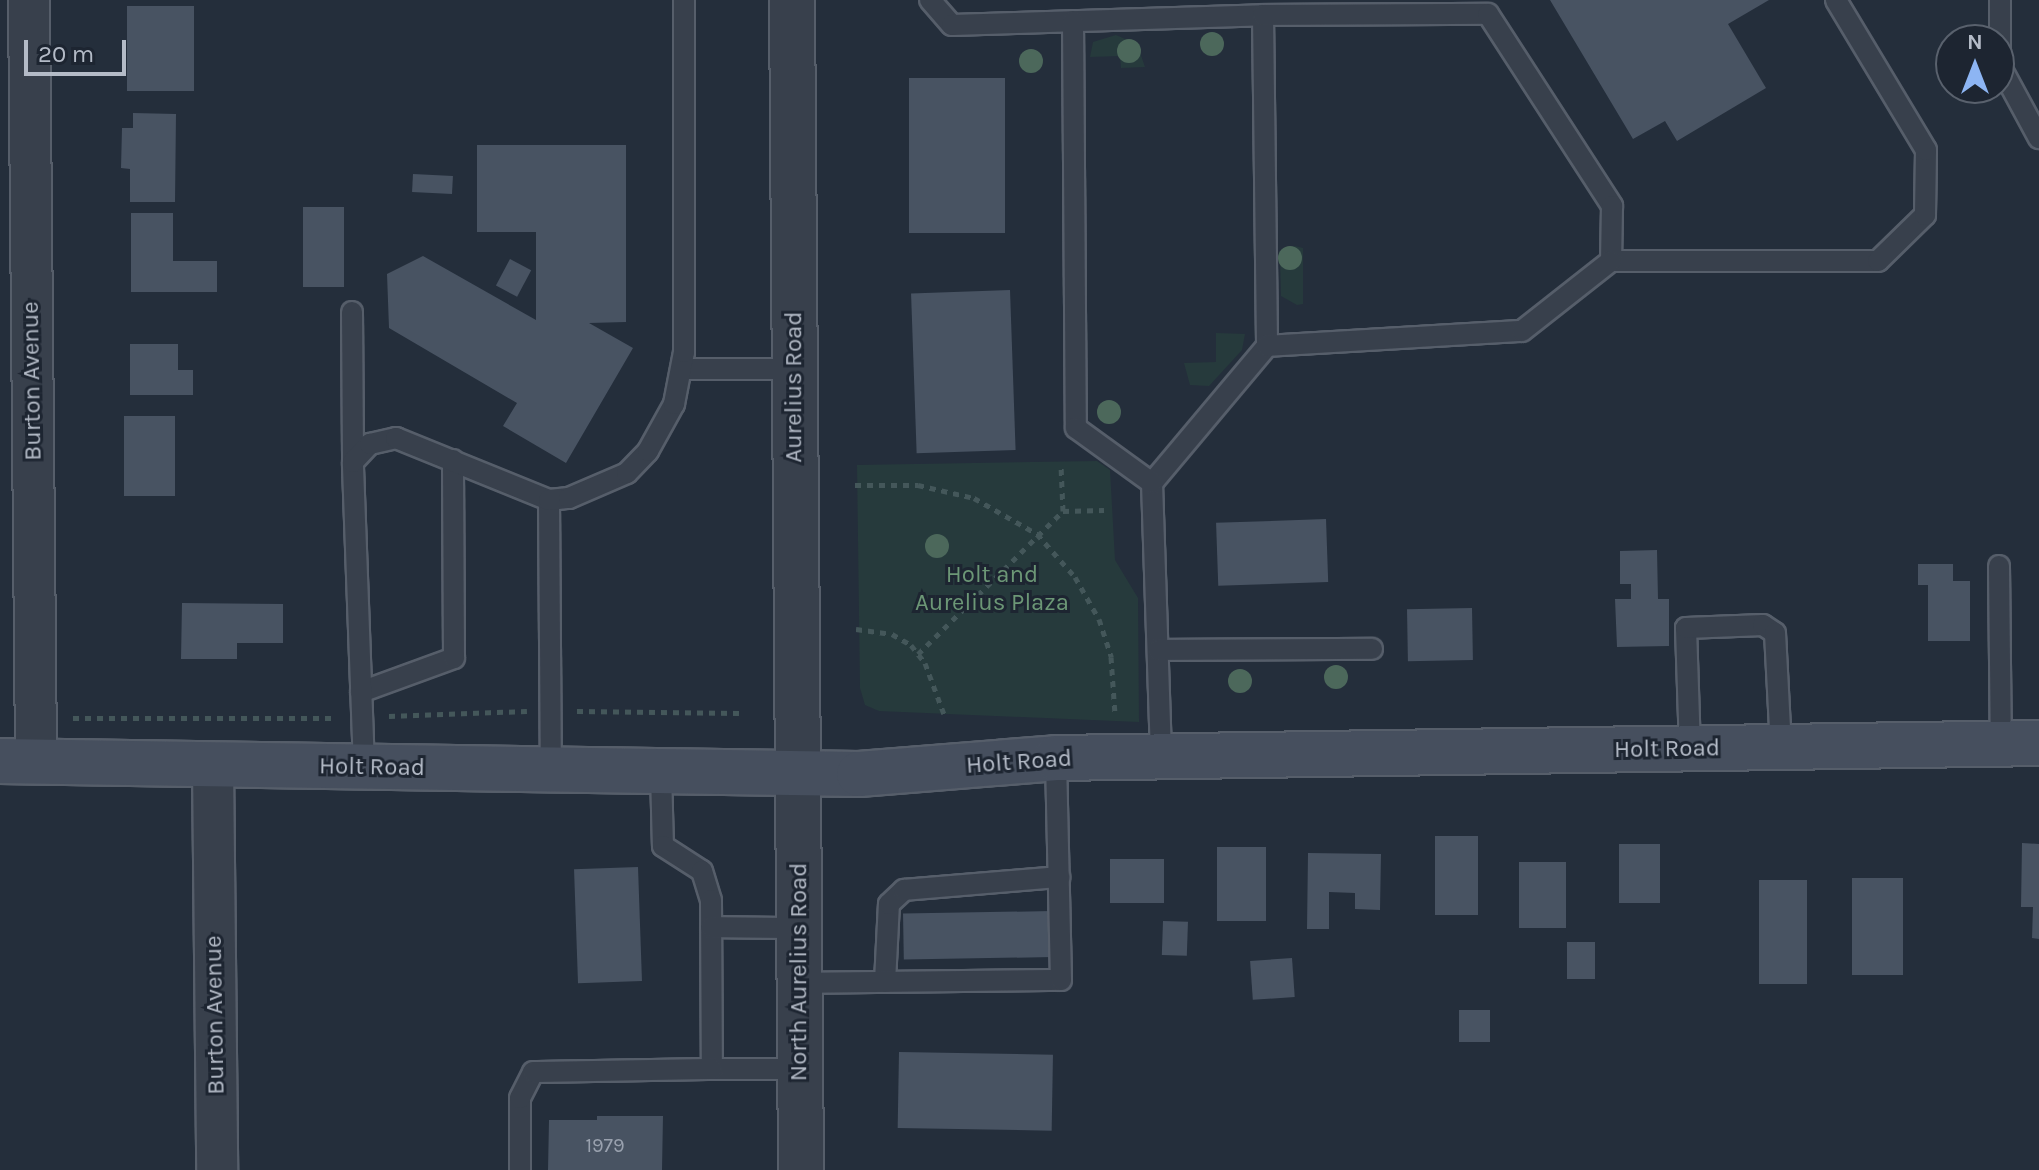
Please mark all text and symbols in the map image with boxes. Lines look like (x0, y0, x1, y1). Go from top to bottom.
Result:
scale bar (28, 24, 130, 74)
north arrow (1935, 24, 2015, 104)
text: N (1967, 29, 1983, 55)
text: 20 m (38, 40, 94, 68)
street label: Burton Avenue (16, 301, 48, 461)
street label: Aurelius Road (780, 311, 808, 463)
park label: Holt and Aurelius Plaza (915, 561, 1069, 617)
street label: Holt Road (1614, 734, 1720, 764)
street label: Holt Road (965, 744, 1073, 780)
street label: Holt Road (319, 752, 425, 782)
street label: North Aurelius Road (785, 863, 813, 1081)
street label: Burton Avenue (199, 935, 231, 1095)
house number: 1979 (585, 1133, 625, 1157)

